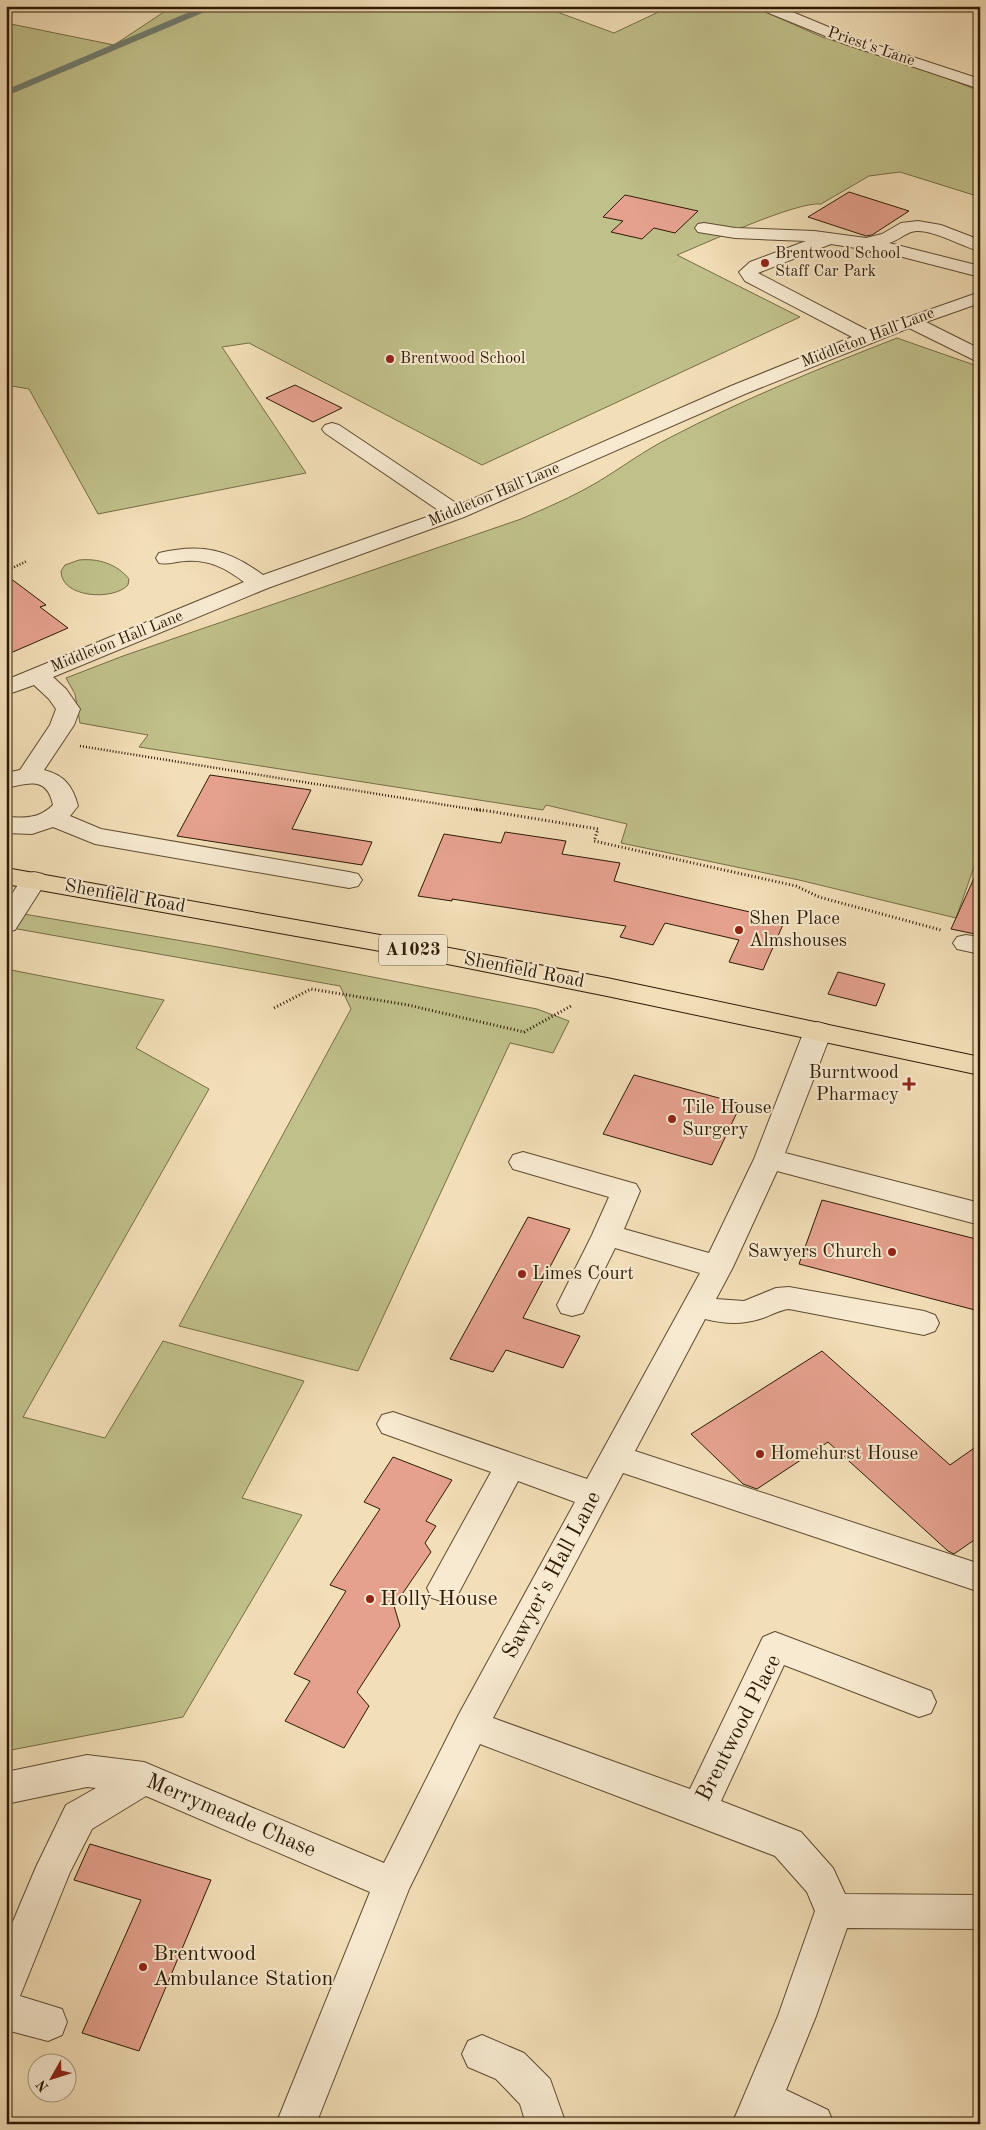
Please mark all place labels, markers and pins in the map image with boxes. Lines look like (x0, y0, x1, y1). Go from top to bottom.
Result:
place label: Brentwood School Staff Car Park (775, 246, 900, 280)
marker: Brentwood School Staff Car Park (759, 257, 771, 269)
place label: Brentwood School (400, 351, 525, 367)
marker: Brentwood School (384, 353, 396, 365)
place label: Shen Place Almshouses (749, 910, 847, 951)
marker: Shen Place Almshouses (733, 924, 745, 936)
place label: Burntwood Pharmacy (808, 1064, 899, 1105)
marker: Burntwood Pharmacy (903, 1078, 915, 1090)
place label: Tile House Surgery (682, 1099, 771, 1140)
marker: Tile House Surgery (666, 1113, 678, 1125)
place label: Sawyers Church (748, 1243, 882, 1262)
marker: Sawyers Church (886, 1246, 898, 1258)
place label: Limes Court (532, 1265, 634, 1284)
marker: Limes Court (516, 1268, 528, 1280)
place label: Homehurst House (770, 1445, 918, 1464)
marker: Homehurst House (754, 1448, 766, 1460)
place label: Holly House (380, 1588, 498, 1610)
marker: Holly House (364, 1593, 376, 1605)
place label: Brentwood Ambulance Station (153, 1943, 334, 1990)
marker: Brentwood Ambulance Station (137, 1961, 149, 1973)

